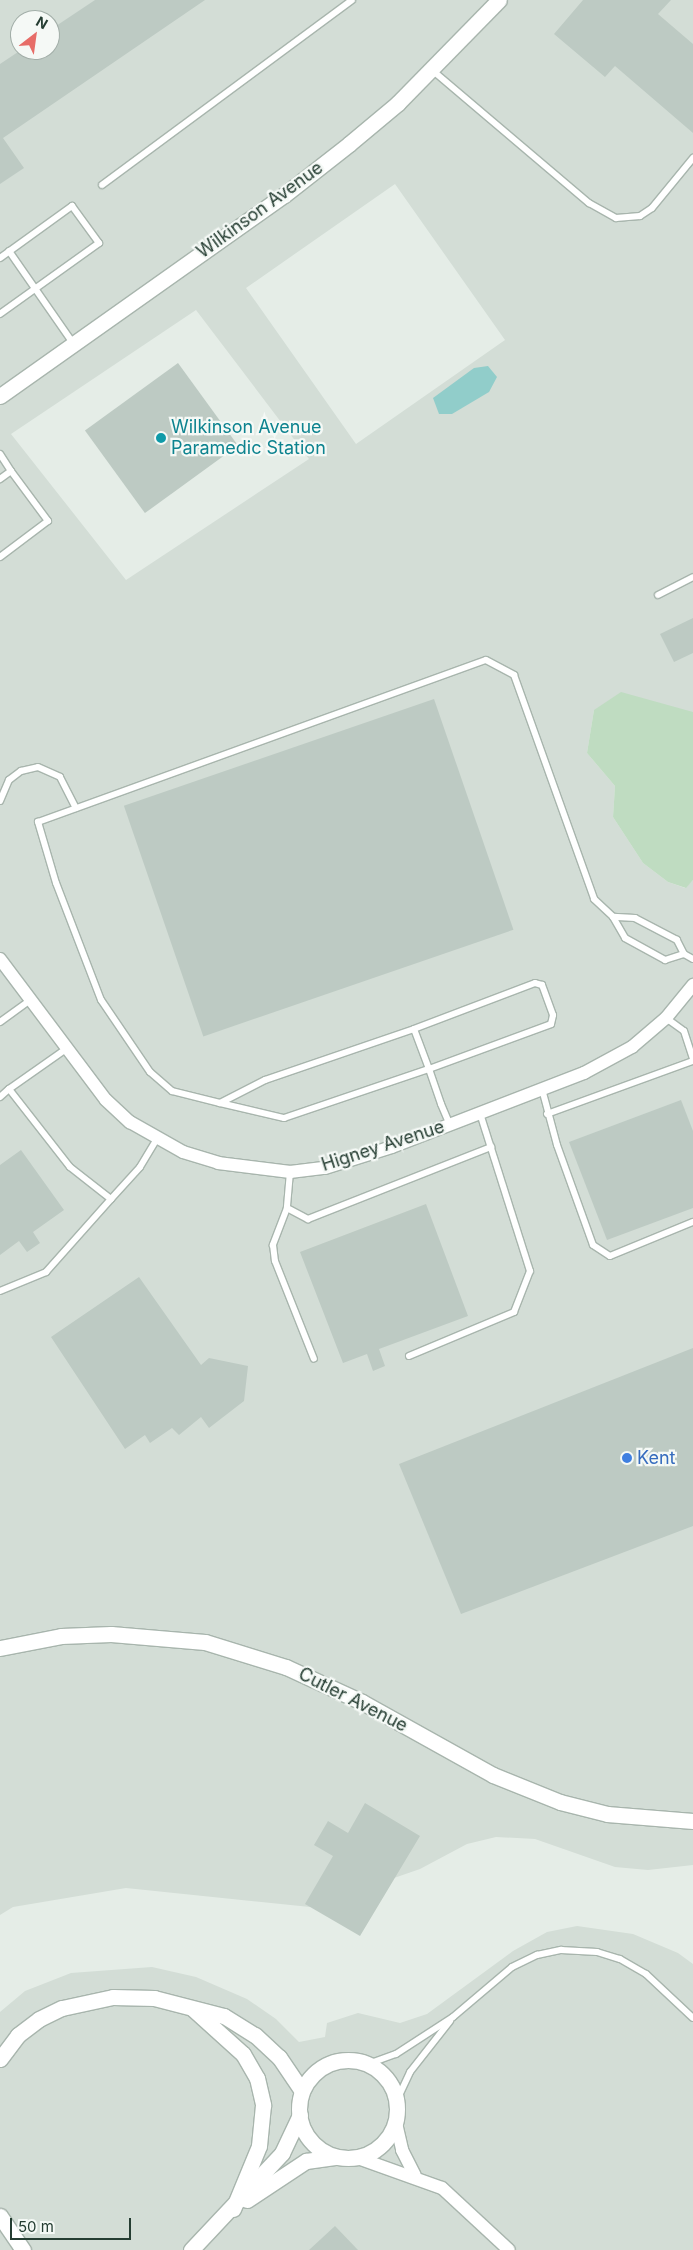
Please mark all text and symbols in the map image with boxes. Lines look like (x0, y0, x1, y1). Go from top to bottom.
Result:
north arrow (10, 10, 60, 60)
text: N (33, 12, 51, 32)
street label: Wilkinson Avenue (193, 157, 327, 263)
place label: Wilkinson Avenue Paramedic Station (171, 417, 326, 459)
marker: Wilkinson Avenue Paramedic Station (155, 432, 167, 444)
street label: Higney Avenue (319, 1116, 447, 1176)
place label: Kent (637, 1447, 675, 1469)
marker: Kent (621, 1452, 633, 1464)
street label: Cutler Avenue (295, 1663, 411, 1737)
scale bar (12, 2208, 134, 2240)
text: 50 m (18, 2217, 54, 2236)

